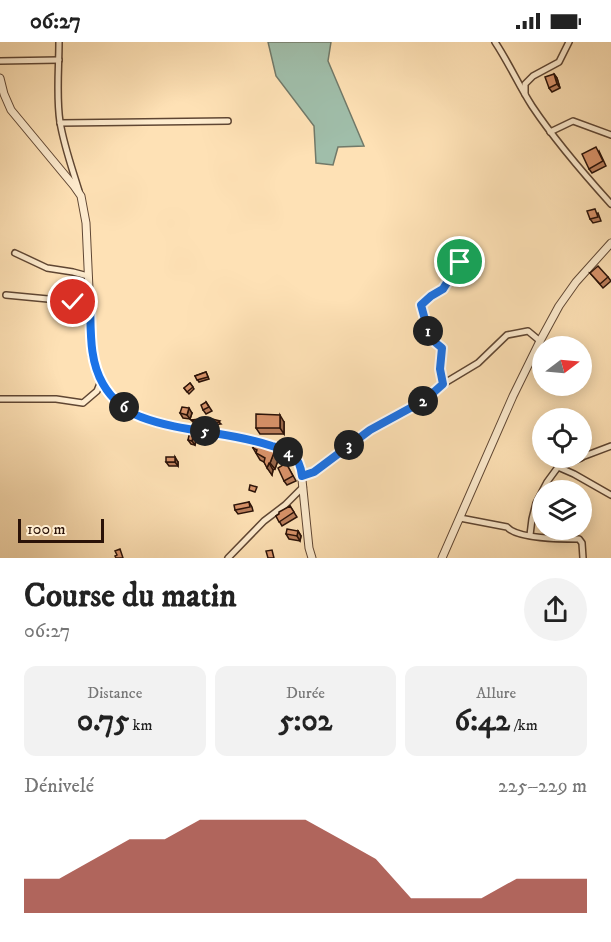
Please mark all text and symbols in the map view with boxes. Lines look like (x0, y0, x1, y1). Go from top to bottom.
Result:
text: 06:27 (30, 8, 81, 35)
pin (434, 236, 485, 287)
icon: arrive (443, 245, 476, 278)
pin (47, 276, 98, 327)
icon: check (56, 285, 89, 318)
pin: 1 (413, 316, 443, 346)
text: 1 (425, 321, 431, 341)
north arrow (532, 336, 592, 396)
map controls (532, 336, 592, 540)
pin: 2 (408, 386, 438, 416)
text: 2 (419, 391, 427, 411)
pin: 6 (109, 392, 139, 422)
text: 6 (120, 397, 128, 417)
button: locate (532, 408, 592, 468)
pin: 5 (190, 416, 220, 446)
text: 5 (201, 421, 209, 441)
pin: 3 (334, 430, 364, 460)
text: 3 (346, 435, 352, 455)
pin: 4 (273, 437, 303, 467)
text: 4 (283, 442, 293, 462)
button: layers (532, 480, 592, 540)
scale bar (18, 516, 104, 544)
text: 100 m (27, 519, 66, 539)
text: Course du matin (24, 576, 237, 617)
button: share (524, 578, 587, 641)
text: 06:27 (24, 619, 70, 644)
text: Distance (87, 683, 142, 703)
text: Durée (286, 683, 325, 703)
text: Allure (476, 683, 516, 703)
text: 0.75 (77, 703, 129, 740)
text: 5:02 (279, 703, 332, 740)
text: 6:42 (455, 703, 510, 740)
text: km (129, 715, 153, 735)
text: /km (510, 715, 538, 735)
text: Dénivelé (24, 774, 94, 799)
text: 225–229 m (498, 774, 587, 799)

